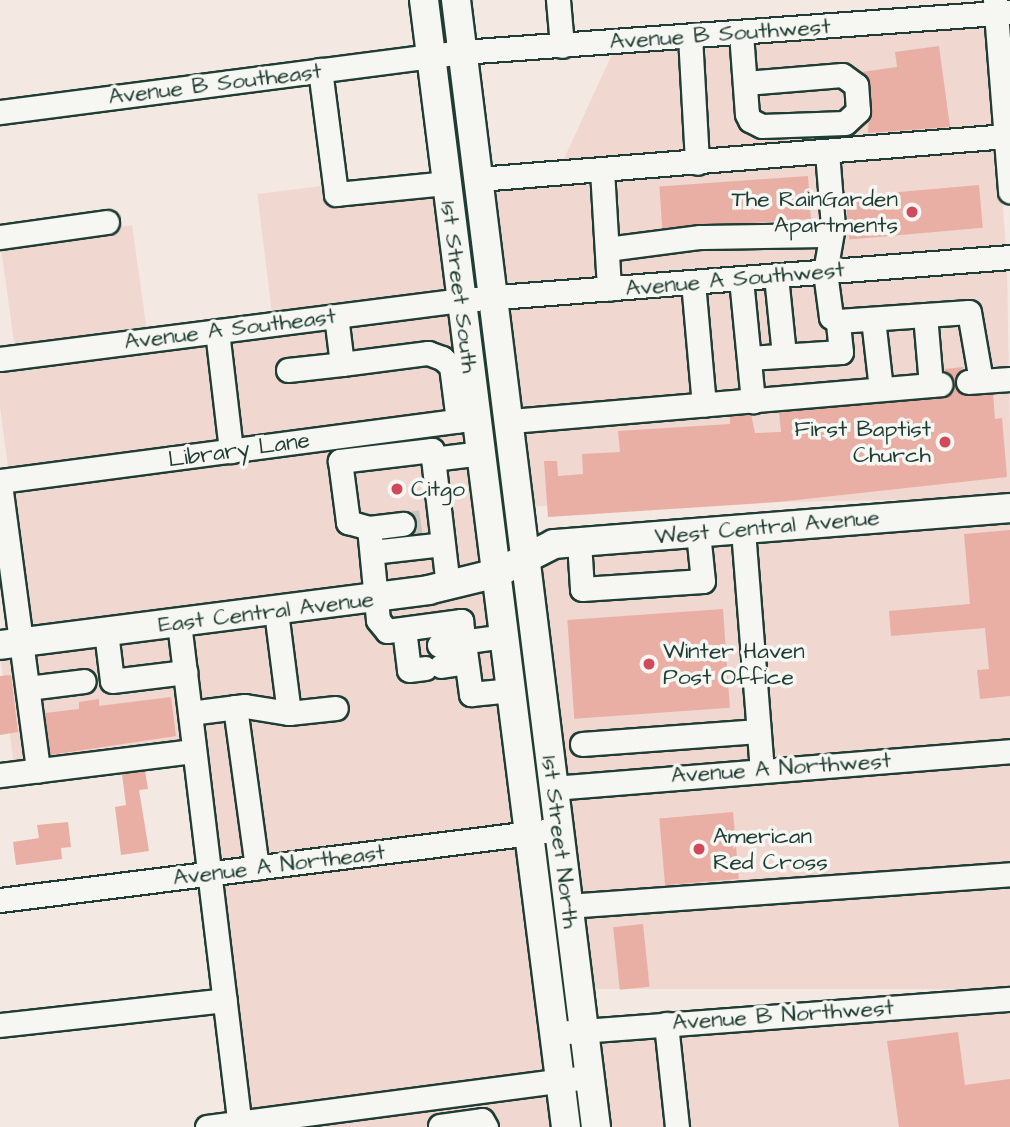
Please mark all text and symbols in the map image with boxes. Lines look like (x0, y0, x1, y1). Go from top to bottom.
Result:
street label: Avenue B Southwest (609, 13, 831, 55)
street label: Avenue B Southeast (107, 57, 323, 111)
place label: The RainGarden Apartments (731, 185, 898, 239)
street label: 1st Street South (435, 199, 483, 375)
marker: The RainGarden Apartments (904, 204, 920, 220)
street label: Avenue A Southwest (624, 256, 846, 302)
street label: Avenue A Southeast (123, 302, 337, 356)
place label: First Baptist Church (794, 415, 931, 469)
street label: Library Lane (166, 426, 312, 474)
marker: First Baptist Church (937, 434, 953, 450)
place label: Citgo (411, 475, 465, 503)
marker: Citgo (389, 481, 405, 497)
street label: West Central Avenue (653, 503, 881, 551)
street label: East Central Avenue (157, 585, 375, 639)
place label: Winter Haven Post Office (663, 637, 805, 691)
marker: Winter Haven Post Office (641, 656, 657, 672)
street label: Avenue A Northwest (670, 747, 892, 789)
street label: 1st Street North (536, 754, 584, 930)
place label: American Red Cross (713, 822, 828, 876)
street label: Avenue A Northeast (171, 838, 387, 892)
marker: American Red Cross (691, 841, 707, 857)
street label: Avenue B Northwest (671, 993, 895, 1037)

